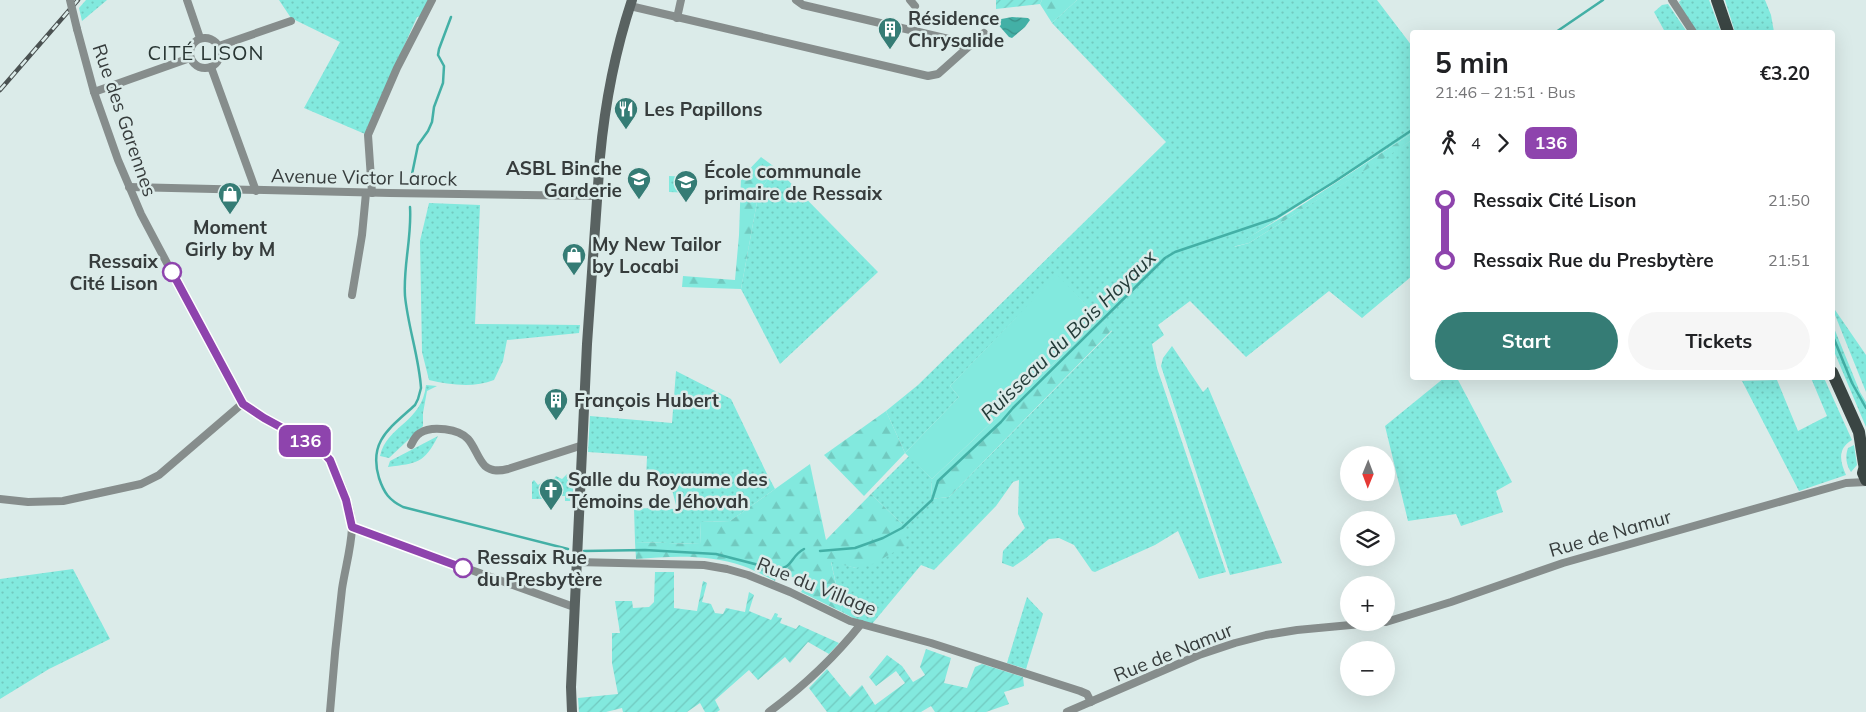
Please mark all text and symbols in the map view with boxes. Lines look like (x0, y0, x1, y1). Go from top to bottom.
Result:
place label: Résidence Chrysalide (908, 6, 1004, 52)
building icon: Résidence Chrysalide (877, 16, 903, 50)
street label: Rue des Garennes (88, 40, 162, 200)
district label: CITÉ LISON (148, 40, 264, 65)
text: 5 min (1435, 45, 1509, 80)
text: €3.20 (1760, 61, 1810, 85)
text: 21:46 – 21:51 · Bus (1435, 82, 1576, 102)
restaurant icon: Les Papillons (613, 96, 639, 130)
place label: Les Papillons (644, 97, 763, 121)
icon: walk (1435, 129, 1463, 157)
icon: forward (1489, 129, 1517, 157)
text: 136 (1535, 131, 1567, 154)
text: 4 (1471, 133, 1481, 153)
place label: ASBL Binche Garderie (506, 156, 622, 202)
place label: École communale primaire de Ressaix (704, 159, 883, 205)
street label: Avenue Victor Larock (271, 163, 457, 191)
school or university icon: ASBL Binche Garderie (626, 166, 652, 200)
school or university icon: École communale primaire de Ressaix (673, 169, 699, 203)
shop icon: Moment Girly by M (217, 181, 243, 215)
text: Ressaix Cité Lison (1473, 188, 1636, 212)
text: 21:50 (1768, 190, 1810, 210)
place label: Moment Girly by M (185, 215, 275, 261)
place label: My New Tailor by Locabi (592, 232, 722, 278)
shop icon: My New Tailor by Locabi (561, 242, 587, 276)
water label: Ruisseau du Bois Hoyaux (975, 244, 1162, 425)
text: Ressaix Rue du Presbytère (1473, 248, 1714, 272)
place label: Ressaix Cité Lison (69, 249, 159, 295)
text: 21:51 (1768, 250, 1810, 270)
marker: Ressaix Cité Lison (162, 262, 182, 282)
button: Start (1435, 312, 1618, 370)
button: Tickets (1628, 312, 1810, 370)
building icon: François Hubert (543, 387, 569, 421)
place label: François Hubert (574, 388, 719, 412)
line badge: 136 (276, 425, 334, 457)
text: 136 (289, 429, 321, 452)
north arrow (1340, 446, 1395, 501)
map controls (1340, 446, 1395, 696)
place label: Salle du Royaume des Témoins de Jéhovah (568, 467, 768, 513)
church icon: Salle du Royaume des Témoins de Jéhovah (538, 477, 564, 511)
street label: Rue de Namur (1546, 504, 1674, 562)
button: layers (1340, 511, 1395, 566)
place label: Ressaix Rue du Presbytère (477, 545, 602, 591)
street label: Rue du Village (754, 551, 880, 621)
marker: Ressaix Rue du Presbytère (453, 558, 473, 578)
button: + (1340, 576, 1395, 631)
street label: Rue de Namur (1110, 617, 1236, 687)
button: − (1340, 641, 1395, 696)

